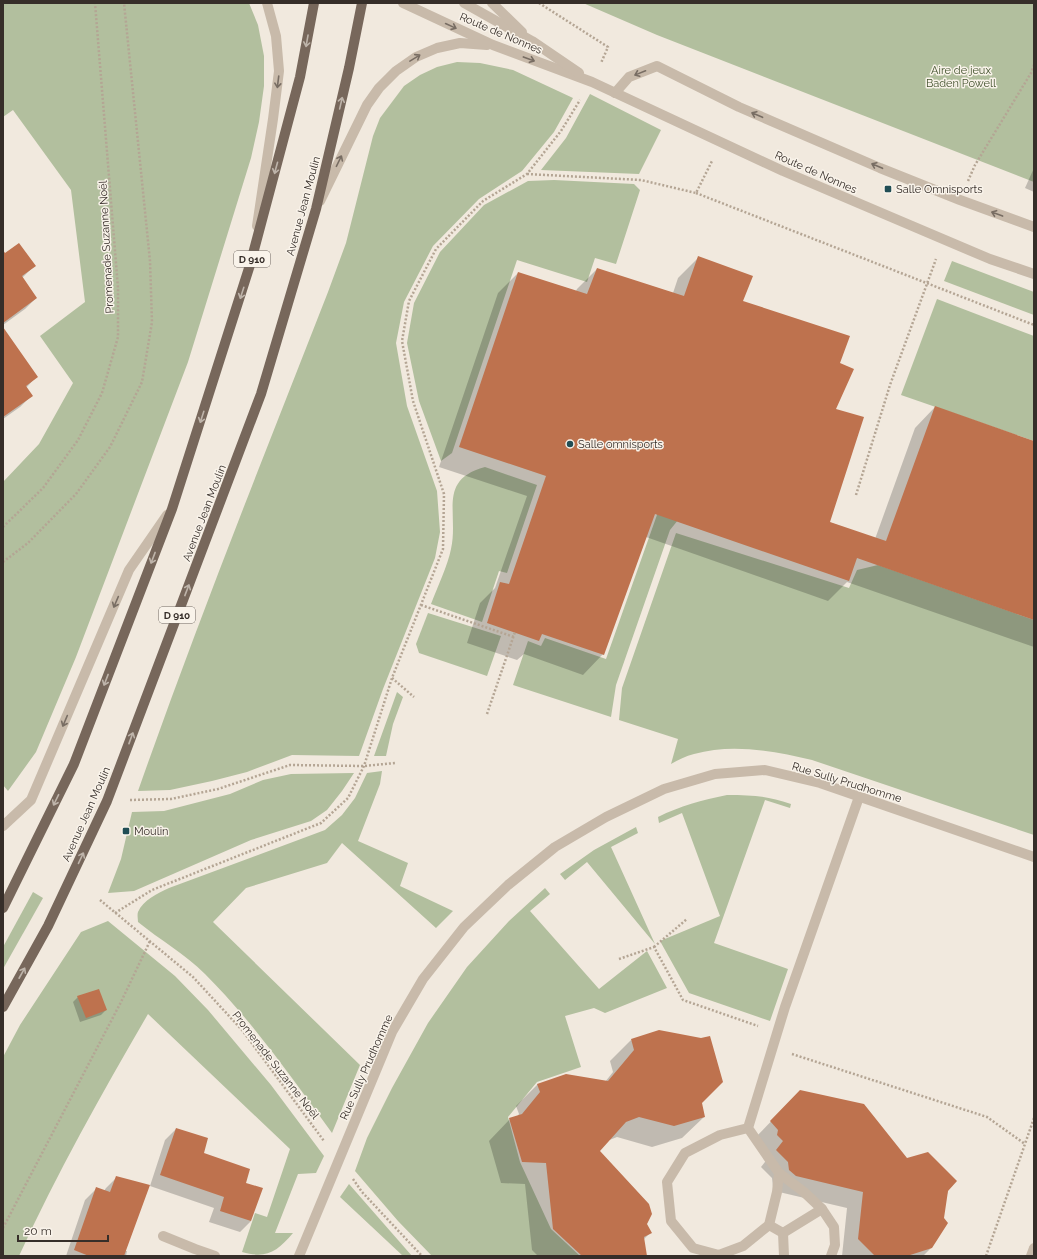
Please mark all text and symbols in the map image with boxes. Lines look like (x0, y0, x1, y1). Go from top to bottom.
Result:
street label: Route de Nonnes (457, 10, 544, 57)
one-way arrow (445, 23, 457, 30)
one-way arrow (302, 34, 310, 47)
one-way arrow (409, 54, 421, 62)
one-way arrow (523, 55, 535, 63)
park label: Aire de jeux Baden Powell (926, 64, 996, 90)
one-way arrow (634, 69, 646, 77)
one-way arrow (274, 75, 282, 88)
one-way arrow (338, 97, 345, 110)
one-way arrow (752, 110, 764, 118)
street label: Route de Nonnes (773, 149, 859, 196)
street label: Avenue Jean Moulin (284, 155, 323, 257)
one-way arrow (336, 156, 344, 168)
one-way arrow (272, 161, 279, 174)
one-way arrow (871, 162, 883, 169)
street label: Promenade Suzanne Noël (97, 180, 116, 314)
place label: Salle Omnisports (896, 183, 983, 196)
marker: Salle Omnisports (883, 184, 893, 194)
one-way arrow (992, 209, 1004, 217)
road number: D 910 (234, 251, 270, 267)
one-way arrow (237, 287, 245, 299)
one-way arrow (198, 410, 205, 423)
place label: Salle omnisports (578, 438, 663, 451)
marker: Salle omnisports (565, 439, 575, 449)
street label: Avenue Jean Moulin (180, 463, 229, 563)
one-way arrow (148, 552, 156, 564)
one-way arrow (184, 584, 192, 596)
one-way arrow (112, 595, 119, 607)
road number: D 910 (159, 607, 195, 623)
one-way arrow (102, 673, 110, 685)
one-way arrow (61, 715, 68, 727)
one-way arrow (128, 732, 136, 744)
street label: Rue Sully Prudhomme (790, 760, 904, 806)
street label: Avenue Jean Moulin (60, 765, 113, 864)
one-way arrow (52, 793, 59, 805)
place label: Moulin (134, 825, 168, 838)
marker: Moulin (121, 826, 131, 836)
one-way arrow (78, 852, 85, 864)
one-way arrow (18, 967, 26, 979)
street label: Promenade Suzanne Noël (229, 1009, 322, 1122)
street label: Rue Sully Prudhomme (337, 1012, 396, 1122)
scale bar (18, 1217, 108, 1243)
text: 20 m (24, 1224, 52, 1238)

